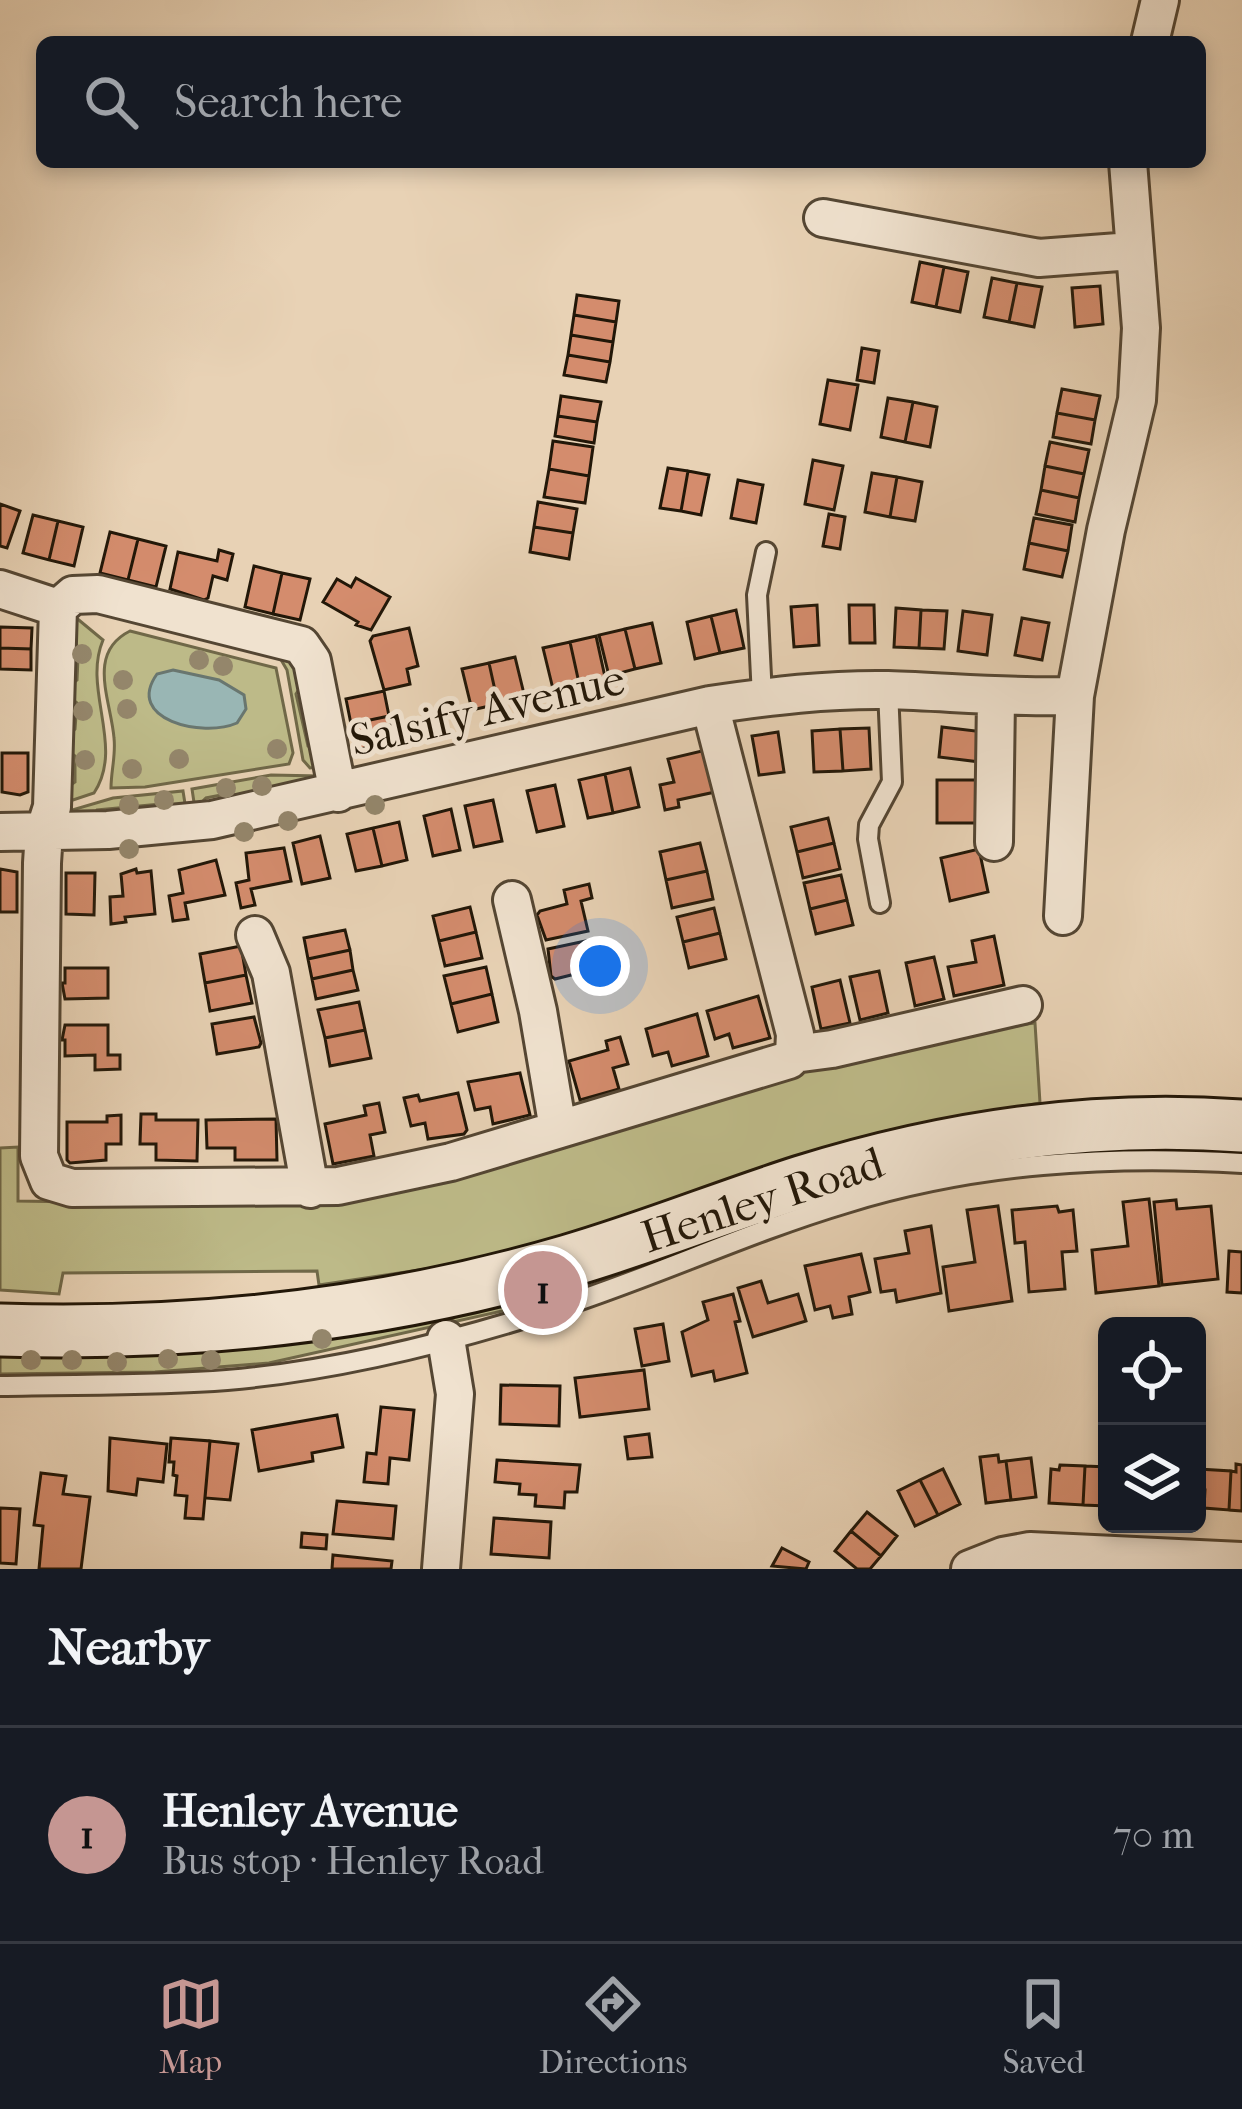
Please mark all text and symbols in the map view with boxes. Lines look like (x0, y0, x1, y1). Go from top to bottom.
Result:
search box (36, 36, 1206, 168)
icon: search (78, 69, 144, 135)
text: Search here (174, 76, 402, 129)
street label: Salsify Avenue (345, 653, 630, 768)
your location (570, 936, 630, 996)
street label: Henley Road (635, 1136, 890, 1264)
pin: 1 (504, 1245, 582, 1335)
map controls (1098, 1317, 1206, 1533)
button: locate (1098, 1317, 1206, 1425)
button: layers (1098, 1425, 1206, 1533)
text: Nearby (48, 1617, 209, 1677)
text: Henley Avenue (162, 1785, 458, 1838)
text: 1 (80, 1812, 94, 1858)
text: 70 m (1113, 1812, 1194, 1858)
text: Bus stop · Henley Road (162, 1838, 544, 1884)
tab: Map (158, 1971, 224, 2082)
tab: Directions (539, 1971, 687, 2082)
tab: Saved (1003, 1971, 1084, 2082)

